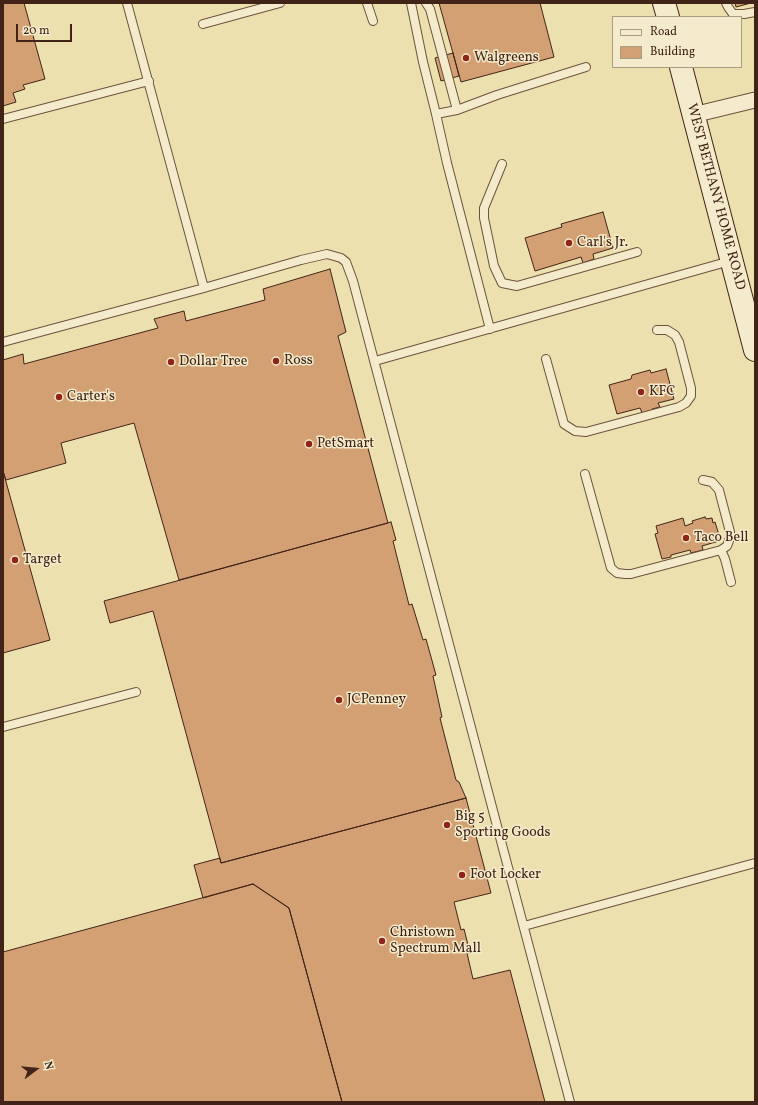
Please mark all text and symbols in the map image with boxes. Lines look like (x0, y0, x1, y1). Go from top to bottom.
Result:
scale bar (18, 16, 74, 42)
legend (612, 16, 742, 68)
text: 20 m (23, 23, 50, 39)
text: Road (650, 24, 677, 40)
text: Building (650, 44, 695, 60)
place label: Walgreens (474, 50, 539, 66)
marker: Walgreens (461, 53, 471, 63)
street label: WEST BETHANY HOME ROAD (682, 102, 748, 292)
place label: Carl's Jr. (577, 235, 628, 251)
marker: Carl's Jr. (564, 238, 574, 248)
place label: Ross (284, 353, 313, 369)
place label: Dollar Tree (179, 354, 247, 370)
marker: Ross (271, 356, 281, 366)
marker: Dollar Tree (166, 357, 176, 367)
place label: KFC (649, 384, 675, 400)
marker: KFC (636, 387, 646, 397)
place label: Carter's (67, 389, 115, 405)
marker: Carter's (54, 392, 64, 402)
place label: PetSmart (317, 436, 374, 452)
marker: PetSmart (304, 439, 314, 449)
place label: Taco Bell (694, 530, 749, 546)
marker: Taco Bell (681, 533, 691, 543)
place label: Target (23, 552, 62, 568)
marker: Target (10, 555, 20, 565)
place label: JCPenney (347, 692, 406, 708)
marker: JCPenney (334, 695, 344, 705)
place label: Big 5 Sporting Goods (455, 809, 551, 842)
marker: Big 5 Sporting Goods (442, 820, 452, 830)
place label: Foot Locker (470, 867, 541, 883)
marker: Foot Locker (457, 870, 467, 880)
place label: Christown Spectrum Mall (390, 925, 481, 958)
marker: Christown Spectrum Mall (377, 936, 387, 946)
north arrow (16, 1049, 56, 1089)
text: N (40, 1060, 56, 1071)

